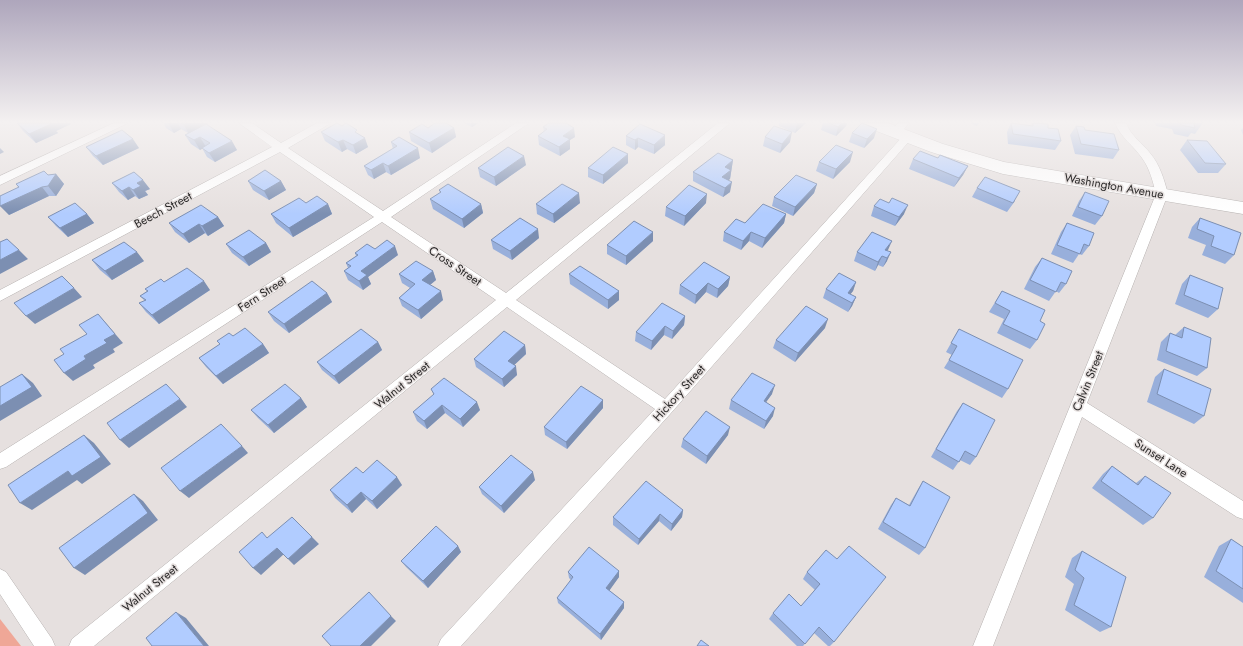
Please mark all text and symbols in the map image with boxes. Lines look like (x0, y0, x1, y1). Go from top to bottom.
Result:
street label: Washington Avenue (1063, 168, 1165, 204)
street label: Beech Street (131, 187, 195, 233)
street label: Cross Street (425, 242, 485, 290)
street label: Fern Street (234, 272, 290, 316)
street label: Calvin Street (1068, 348, 1108, 414)
street label: Walnut Street (370, 357, 434, 413)
street label: Hickory Street (649, 360, 710, 425)
street label: Sunset Lane (1131, 434, 1191, 482)
street label: Walnut Street (118, 560, 182, 616)

